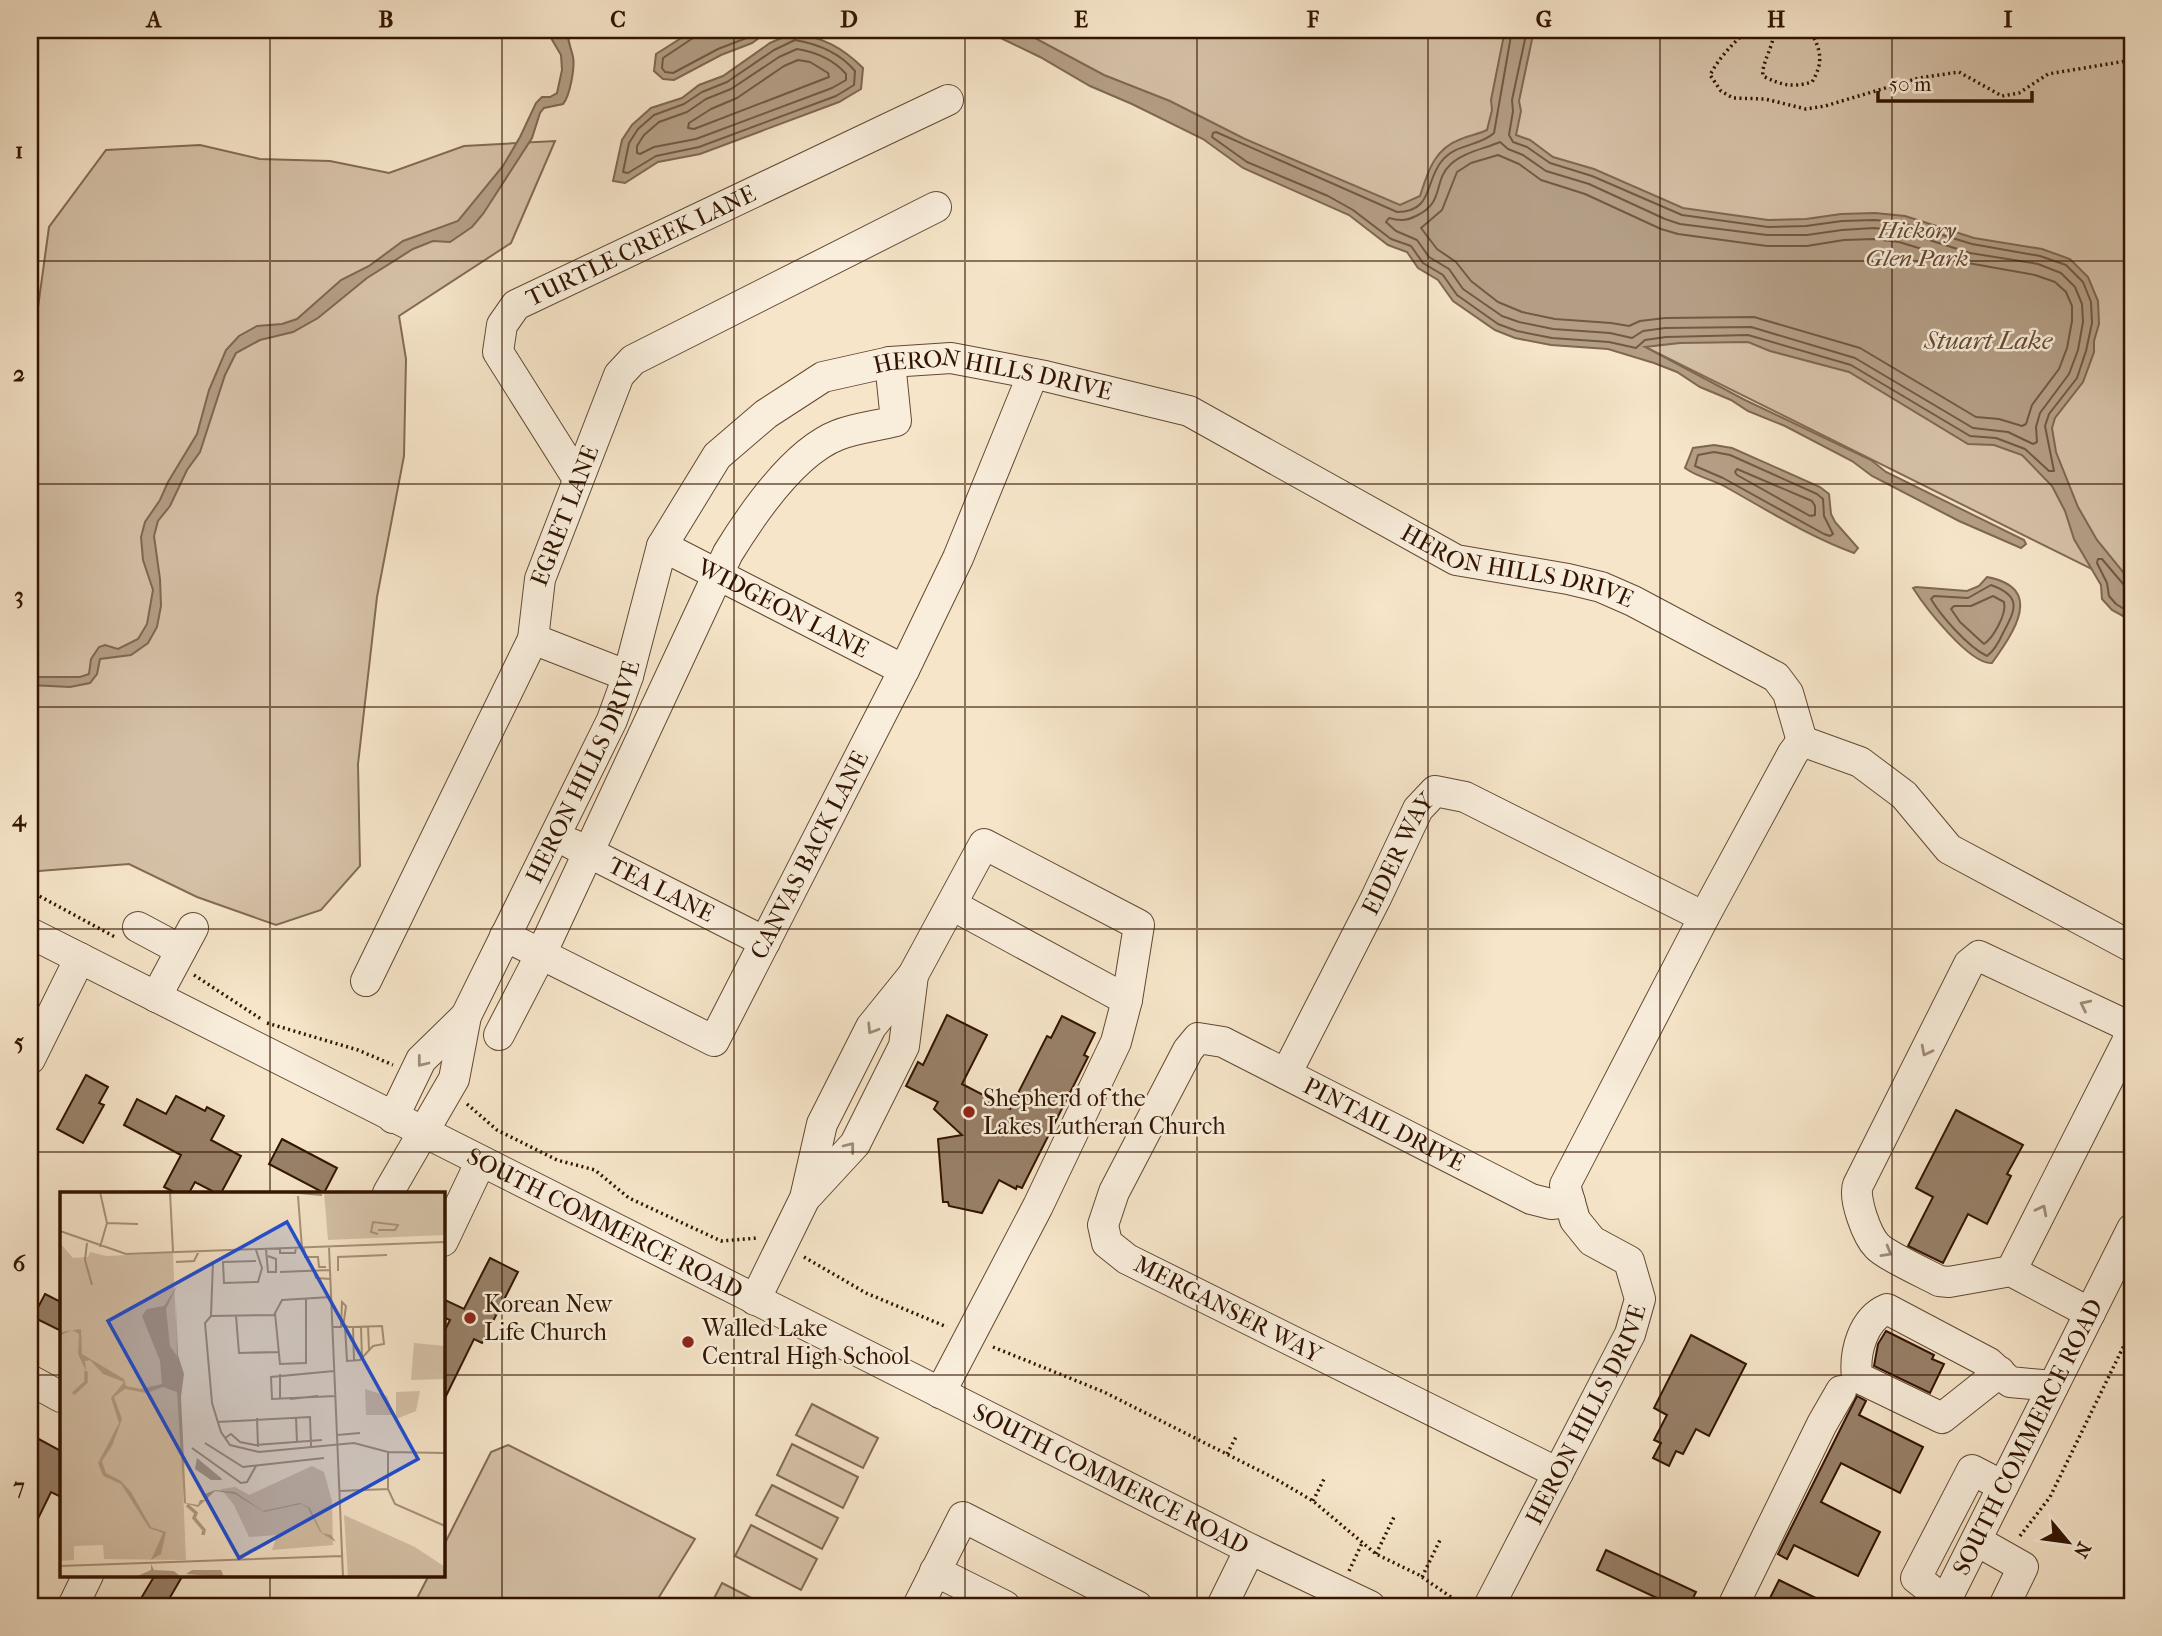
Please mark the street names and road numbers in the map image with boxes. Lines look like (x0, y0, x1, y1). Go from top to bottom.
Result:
street label: TURTLE CREEK LANE (522, 179, 760, 312)
street label: HERON HILLS DRIVE (870, 343, 1115, 406)
street label: EGRET LANE (525, 441, 604, 590)
street label: HERON HILLS DRIVE (1396, 518, 1638, 614)
street label: WIDGEON LANE (692, 552, 873, 663)
street label: HERON HILLS DRIVE (520, 657, 645, 888)
street label: CANVAS BACK LANE (744, 746, 874, 964)
street label: EIDER WAY (1356, 786, 1440, 919)
street label: TEA LANE (604, 851, 719, 928)
street label: PINTAIL DRIVE (1299, 1071, 1469, 1177)
street label: SOUTH COMMERCE ROAD (462, 1142, 747, 1305)
street label: MERGANSER WAY (1130, 1250, 1327, 1369)
street label: SOUTH COMMERCE ROAD (1947, 1294, 2109, 1580)
street label: HERON HILLS DRIVE (1520, 1301, 1652, 1529)
street label: SOUTH COMMERCE ROAD (968, 1398, 1254, 1560)

